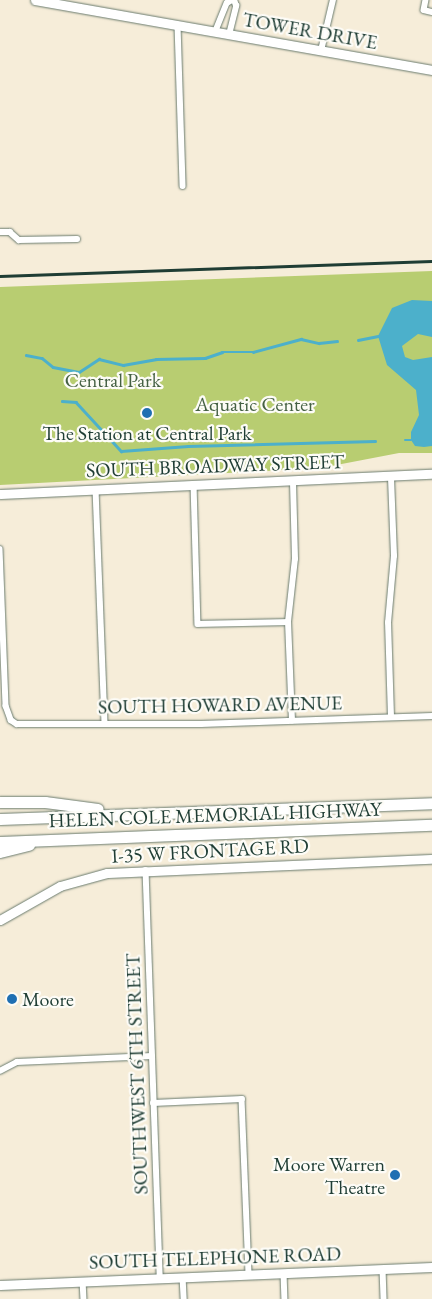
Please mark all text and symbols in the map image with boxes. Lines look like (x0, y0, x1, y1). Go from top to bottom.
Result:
street label: TOWER DRIVE (241, 7, 379, 55)
park label: Central Park (65, 368, 161, 392)
park label: Aquatic Center (195, 392, 315, 416)
marker: The Station at Central Park (141, 407, 153, 419)
place label: The Station at Central Park (42, 421, 252, 445)
street label: SOUTH BROADWAY STREET (85, 449, 345, 483)
street label: SOUTH HOWARD AVENUE (98, 691, 342, 719)
street label: HELEN COLE MEMORIAL HIGHWAY (48, 797, 382, 833)
street label: I-35 W FRONTAGE RD (111, 834, 309, 868)
street label: SOUTHWEST 6TH STREET (121, 953, 153, 1195)
place label: Moore (22, 987, 74, 1011)
marker: Moore (6, 993, 18, 1005)
place label: Moore Warren Theatre (273, 1152, 385, 1199)
marker: Moore Warren Theatre (389, 1169, 401, 1181)
street label: SOUTH TELEPHONE ROAD (89, 1242, 341, 1274)

